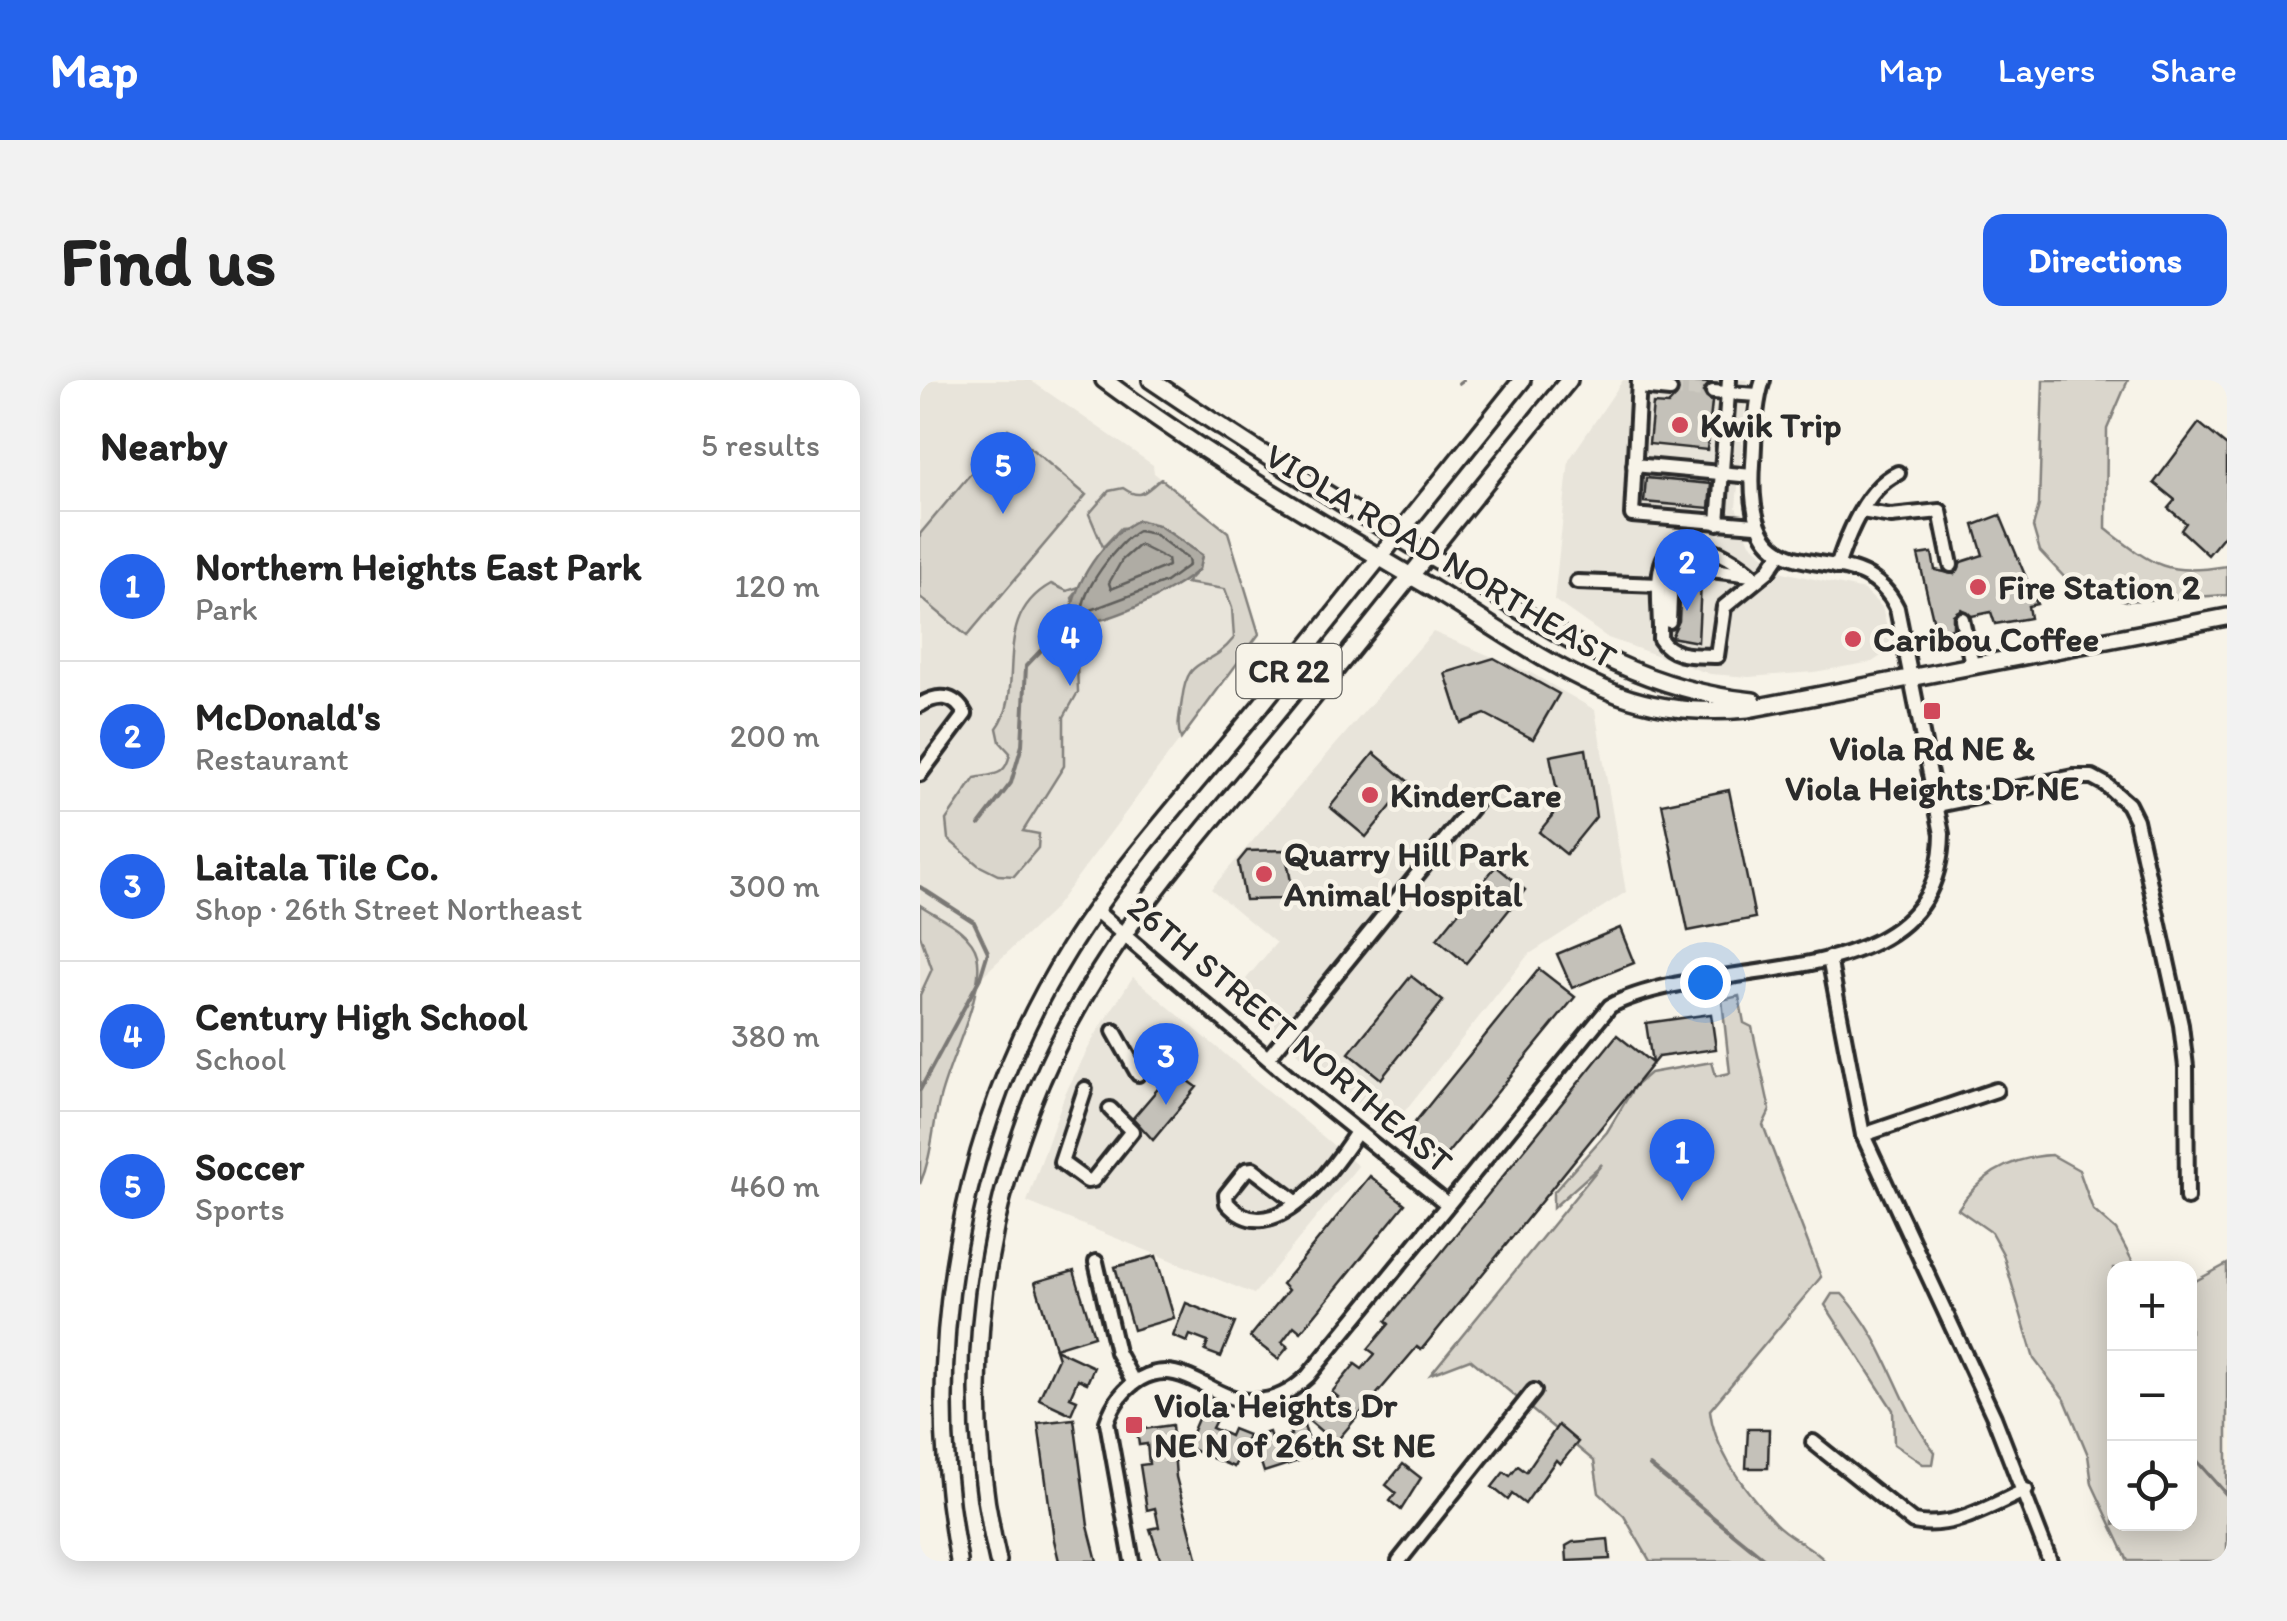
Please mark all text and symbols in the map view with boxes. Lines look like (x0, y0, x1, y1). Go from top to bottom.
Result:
text: Map (50, 41, 138, 99)
text: Map (1879, 49, 1943, 91)
text: Layers (1998, 49, 2095, 91)
text: Share (2150, 49, 2237, 91)
button: Directions (1983, 214, 2227, 306)
text: Find us (60, 218, 276, 303)
place label: Kwik Trip (1700, 404, 1841, 446)
marker: Kwik Trip (1669, 414, 1691, 436)
text: Nearby (100, 420, 227, 471)
text: 5 results (701, 426, 820, 464)
pin: 5 (971, 432, 1036, 514)
street label: VIOLA ROAD NORTHEAST (1258, 434, 1625, 678)
pin: 2 (1654, 528, 1720, 611)
text: Northern Heights East Park (195, 544, 641, 590)
place label: Fire Station 2 (1998, 566, 2201, 608)
text: 1 (125, 567, 140, 605)
text: 120 m (734, 567, 820, 605)
marker: Fire Station 2 (1967, 576, 1989, 598)
text: Park (195, 590, 258, 628)
pin: 4 (1038, 604, 1102, 686)
place label: Caribou Coffee (1873, 618, 2099, 660)
marker: Caribou Coffee (1842, 628, 1864, 650)
road number: CR 22 (1236, 644, 1342, 698)
text: McDonald's (195, 694, 381, 740)
marker: Viola Rd NE & Viola Heights Dr NE (1921, 700, 1943, 722)
text: 2 (124, 717, 141, 755)
text: 200 m (730, 717, 820, 755)
place label: Viola Rd NE & Viola Heights Dr NE (1785, 727, 2079, 809)
text: Restaurant (195, 740, 349, 778)
place label: KinderCare (1390, 774, 1562, 816)
marker: KinderCare (1359, 784, 1381, 806)
place label: Quarry Hill Park Animal Hospital (1284, 833, 1529, 915)
text: Laitala Tile Co. (195, 844, 439, 890)
marker: Quarry Hill Park Animal Hospital (1253, 863, 1275, 885)
text: 3 (124, 867, 141, 905)
text: 300 m (729, 867, 820, 905)
street label: 26TH STREET NORTHEAST (1119, 886, 1461, 1183)
text: Shop · 26th Street Northeast (195, 890, 583, 928)
your location (1680, 957, 1731, 1008)
text: Century High School (195, 994, 528, 1040)
text: 4 (123, 1017, 142, 1055)
text: 380 m (731, 1017, 820, 1055)
pin: 3 (1134, 1022, 1198, 1105)
text: School (195, 1040, 286, 1078)
pin: 1 (1650, 1118, 1714, 1201)
text: Soccer (195, 1144, 304, 1190)
text: 5 (124, 1167, 141, 1205)
text: 460 m (730, 1167, 820, 1205)
text: Sports (195, 1190, 285, 1228)
map controls (2107, 1261, 2197, 1531)
button: + (2107, 1261, 2197, 1351)
button: − (2107, 1351, 2197, 1441)
place label: Viola Heights Dr NE N of 26th St NE (1154, 1384, 1435, 1466)
marker: Viola Heights Dr NE N of 26th St NE (1123, 1414, 1145, 1436)
button: locate (2107, 1441, 2197, 1531)

